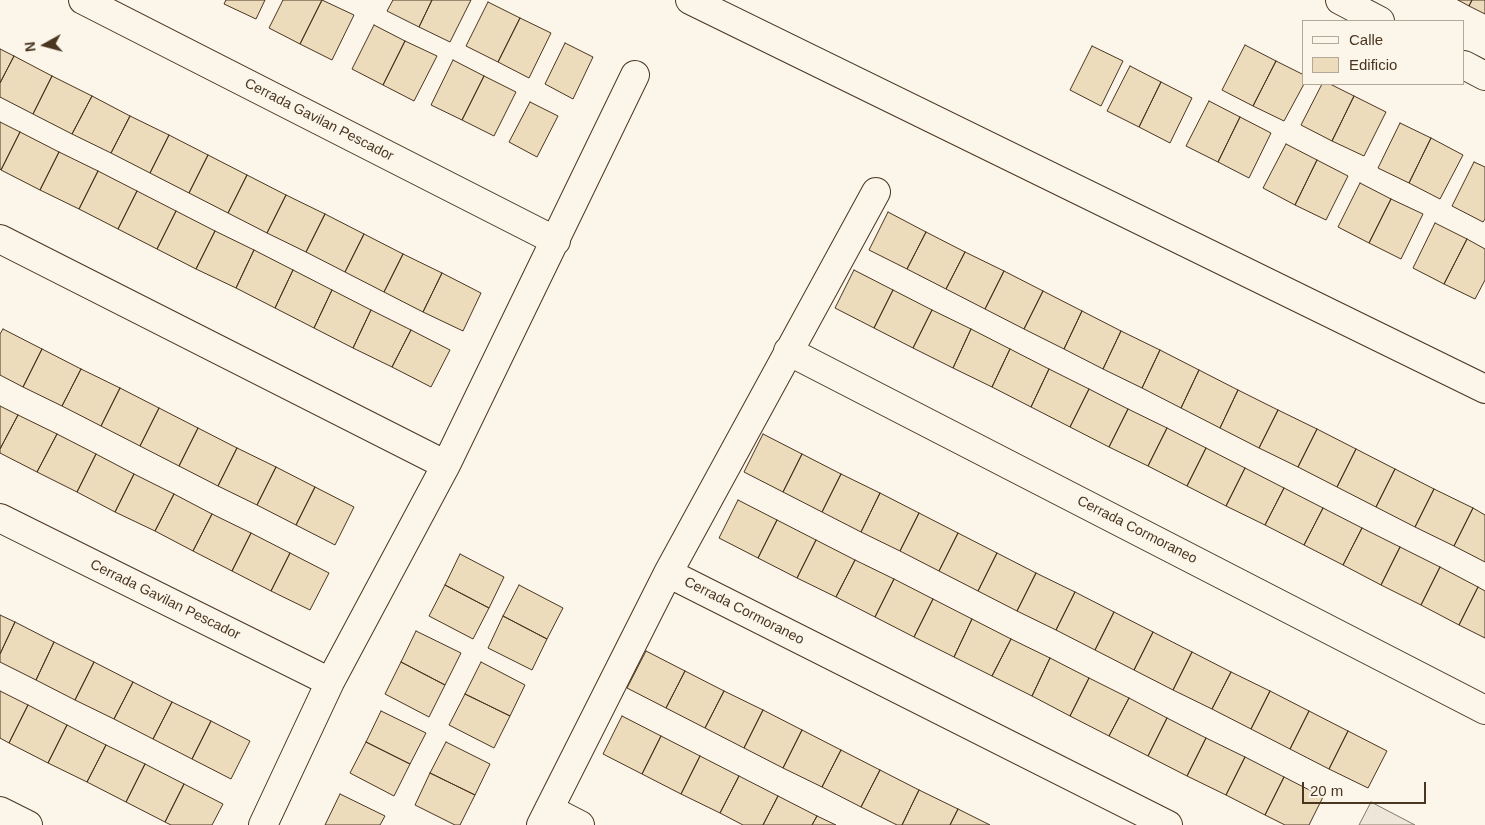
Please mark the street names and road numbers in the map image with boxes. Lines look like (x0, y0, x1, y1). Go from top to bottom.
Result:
street label: Cerrada Gavilan Pescador (242, 75, 396, 165)
street label: Cerrada Cormoraneo (1074, 492, 1200, 568)
street label: Cerrada Gavilan Pescador (87, 556, 243, 644)
street label: Cerrada Cormoraneo (681, 573, 807, 649)

